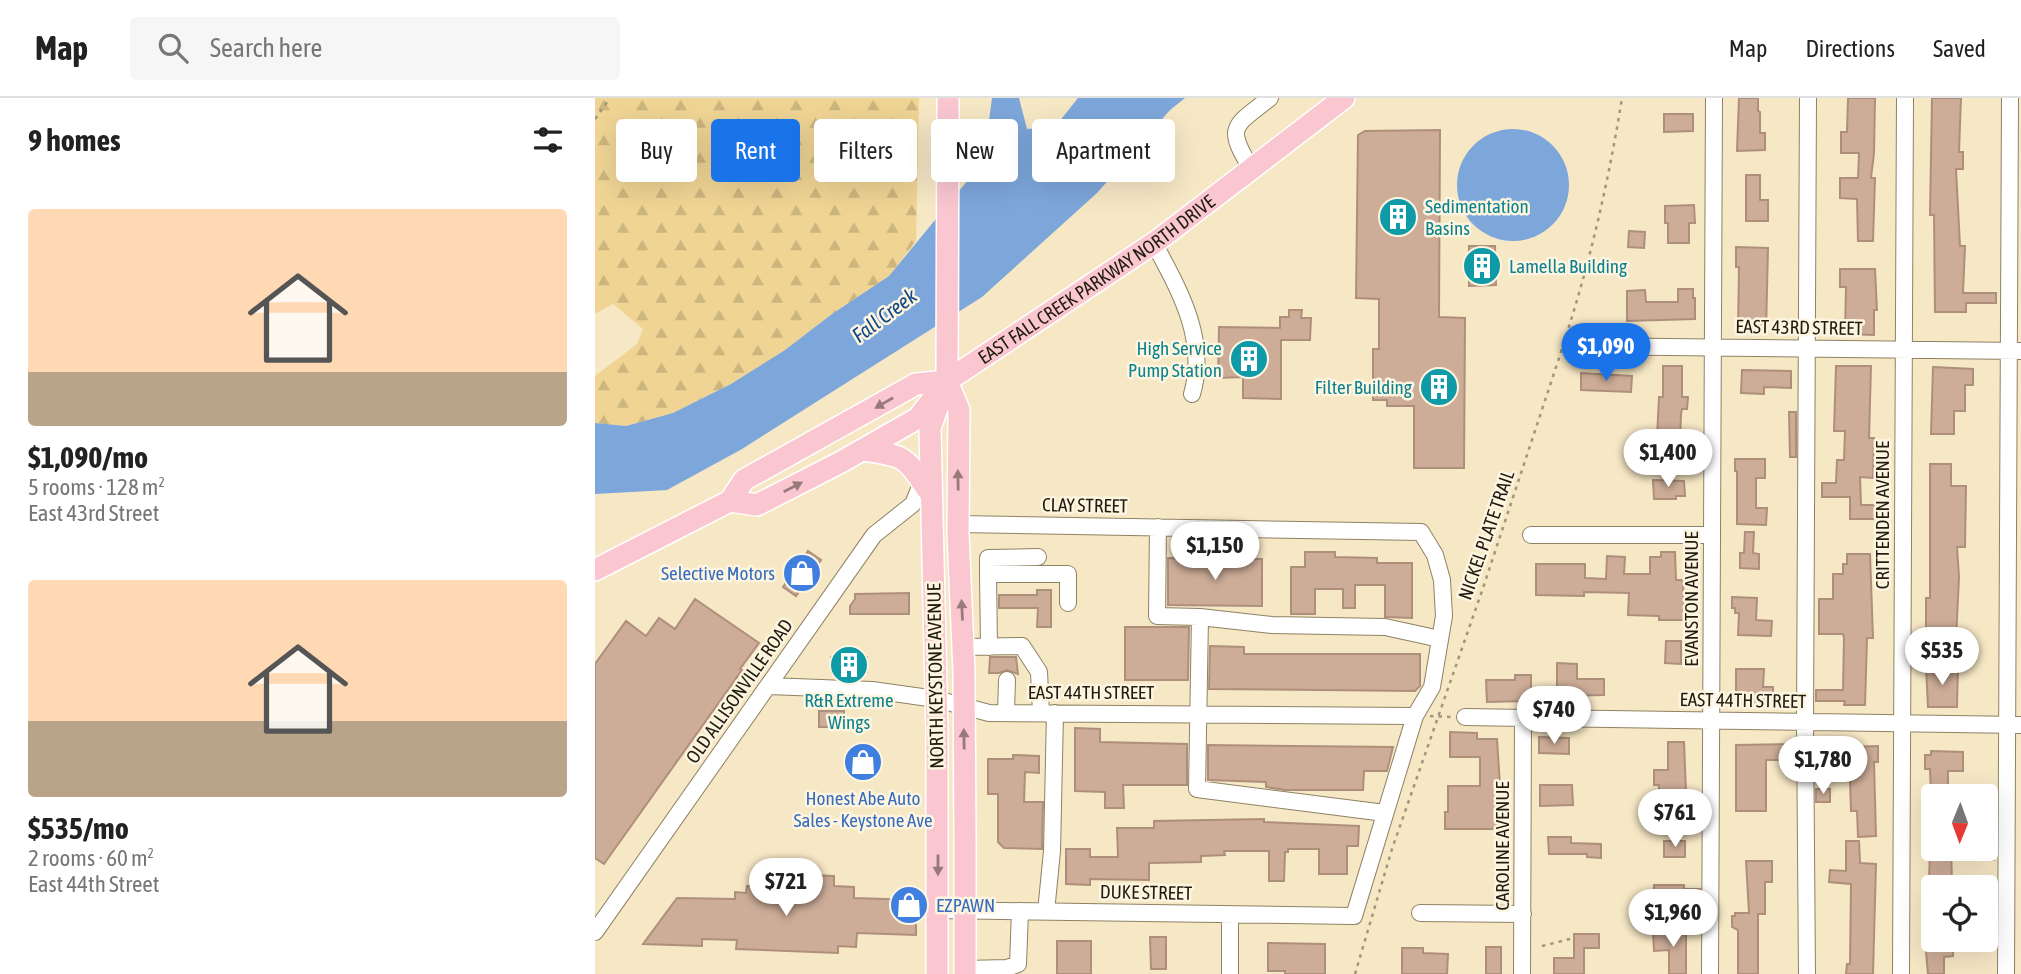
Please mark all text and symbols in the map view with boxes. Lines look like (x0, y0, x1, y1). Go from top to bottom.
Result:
search box (130, 17, 620, 80)
text: Map (35, 29, 88, 67)
icon: search (154, 29, 192, 67)
text: Search here (210, 33, 322, 63)
text: Map (1729, 35, 1767, 62)
text: Directions (1805, 35, 1895, 62)
text: Saved (1933, 35, 1986, 62)
chip: Buy (616, 119, 697, 182)
chip: Rent (711, 119, 800, 182)
chip: Filters (814, 119, 917, 182)
chip: New (931, 119, 1018, 182)
chip: Apartment (1032, 119, 1175, 182)
icon: filters (529, 121, 567, 159)
text: 9 homes (28, 123, 121, 157)
street label: EAST FALL CREEK PARKWAY NORTH DRIVE (974, 190, 1219, 368)
place label: Sedimentation Basins (1425, 195, 1529, 239)
building icon: Sedimentation Basins (1377, 196, 1419, 238)
building icon: Lamella Building (1461, 245, 1503, 287)
icon: home (235, 255, 361, 381)
place label: Lamella Building (1509, 255, 1628, 277)
water label: Fall Creek (847, 282, 922, 347)
street label: EAST 43RD STREET (1735, 315, 1863, 339)
pin: $1,090 (1549, 324, 1663, 383)
text: $1,090 (1578, 333, 1635, 359)
place label: High Service Pump Station (1128, 337, 1222, 381)
building icon: High Service Pump Station (1228, 338, 1270, 380)
building icon: Filter Building (1418, 366, 1460, 408)
place label: Filter Building (1315, 376, 1413, 398)
one-way arrow (874, 397, 893, 409)
pin: $1,400 (1611, 430, 1725, 489)
text: $1,400 (1640, 439, 1697, 465)
text: $1,090/mo (28, 440, 148, 474)
street label: CRITTENDEN AVENUE (1871, 441, 1893, 589)
street label: NICKEL PLATE TRAIL (1454, 467, 1519, 603)
one-way arrow (952, 469, 964, 491)
text: 5 rooms · 128 m² (28, 474, 165, 500)
one-way arrow (783, 482, 803, 493)
street label: CLAY STREET (1042, 493, 1129, 517)
text: East 43rd Street (28, 500, 159, 526)
pin: $1,150 (1158, 522, 1272, 582)
street label: EVANSTON AVENUE (1680, 531, 1702, 667)
text: $1,150 (1187, 532, 1244, 558)
shop icon: Selective Motors (781, 552, 823, 594)
place label: Selective Motors (661, 562, 775, 584)
street label: NORTH KEYSTONE AVENUE (922, 583, 948, 769)
one-way arrow (956, 599, 967, 621)
street label: OLD ALLISONVILLE ROAD (681, 615, 797, 767)
icon: home (235, 626, 361, 752)
pin: $535 (1901, 628, 1983, 687)
text: $535 (1921, 637, 1963, 663)
building icon: R&R Extreme Wings (828, 644, 870, 686)
street label: EAST 44TH STREET (1028, 681, 1155, 703)
pin: $740 (1513, 686, 1595, 746)
street label: EAST 44TH STREET (1680, 688, 1807, 712)
place label: R&R Extreme Wings (804, 689, 894, 733)
text: $740 (1533, 696, 1575, 722)
one-way arrow (959, 727, 970, 749)
pin: $1,780 (1766, 736, 1880, 796)
shop icon: Honest Abe Auto Sales - Keystone Ave (842, 741, 884, 783)
text: $1,780 (1795, 746, 1852, 772)
street label: CAROLINE AVENUE (1491, 781, 1513, 911)
north arrow (1921, 784, 1999, 861)
map controls (1921, 784, 1998, 952)
place label: Honest Abe Auto Sales - Keystone Ave (793, 787, 933, 831)
pin: $761 (1634, 790, 1716, 849)
text: $761 (1654, 799, 1696, 825)
text: $535/mo (28, 811, 129, 845)
text: 2 rooms · 60 m² (28, 845, 154, 871)
one-way arrow (932, 855, 944, 877)
pin: $721 (745, 858, 827, 918)
text: $721 (765, 868, 807, 894)
text: East 44th Street (28, 871, 159, 897)
button: locate (1921, 875, 1998, 952)
street label: DUKE STREET (1100, 880, 1193, 904)
shop icon: EZPAWN (888, 884, 930, 926)
pin: $1,960 (1616, 890, 1730, 949)
place label: EZPAWN (936, 894, 995, 916)
text: $1,960 (1645, 899, 1702, 925)

